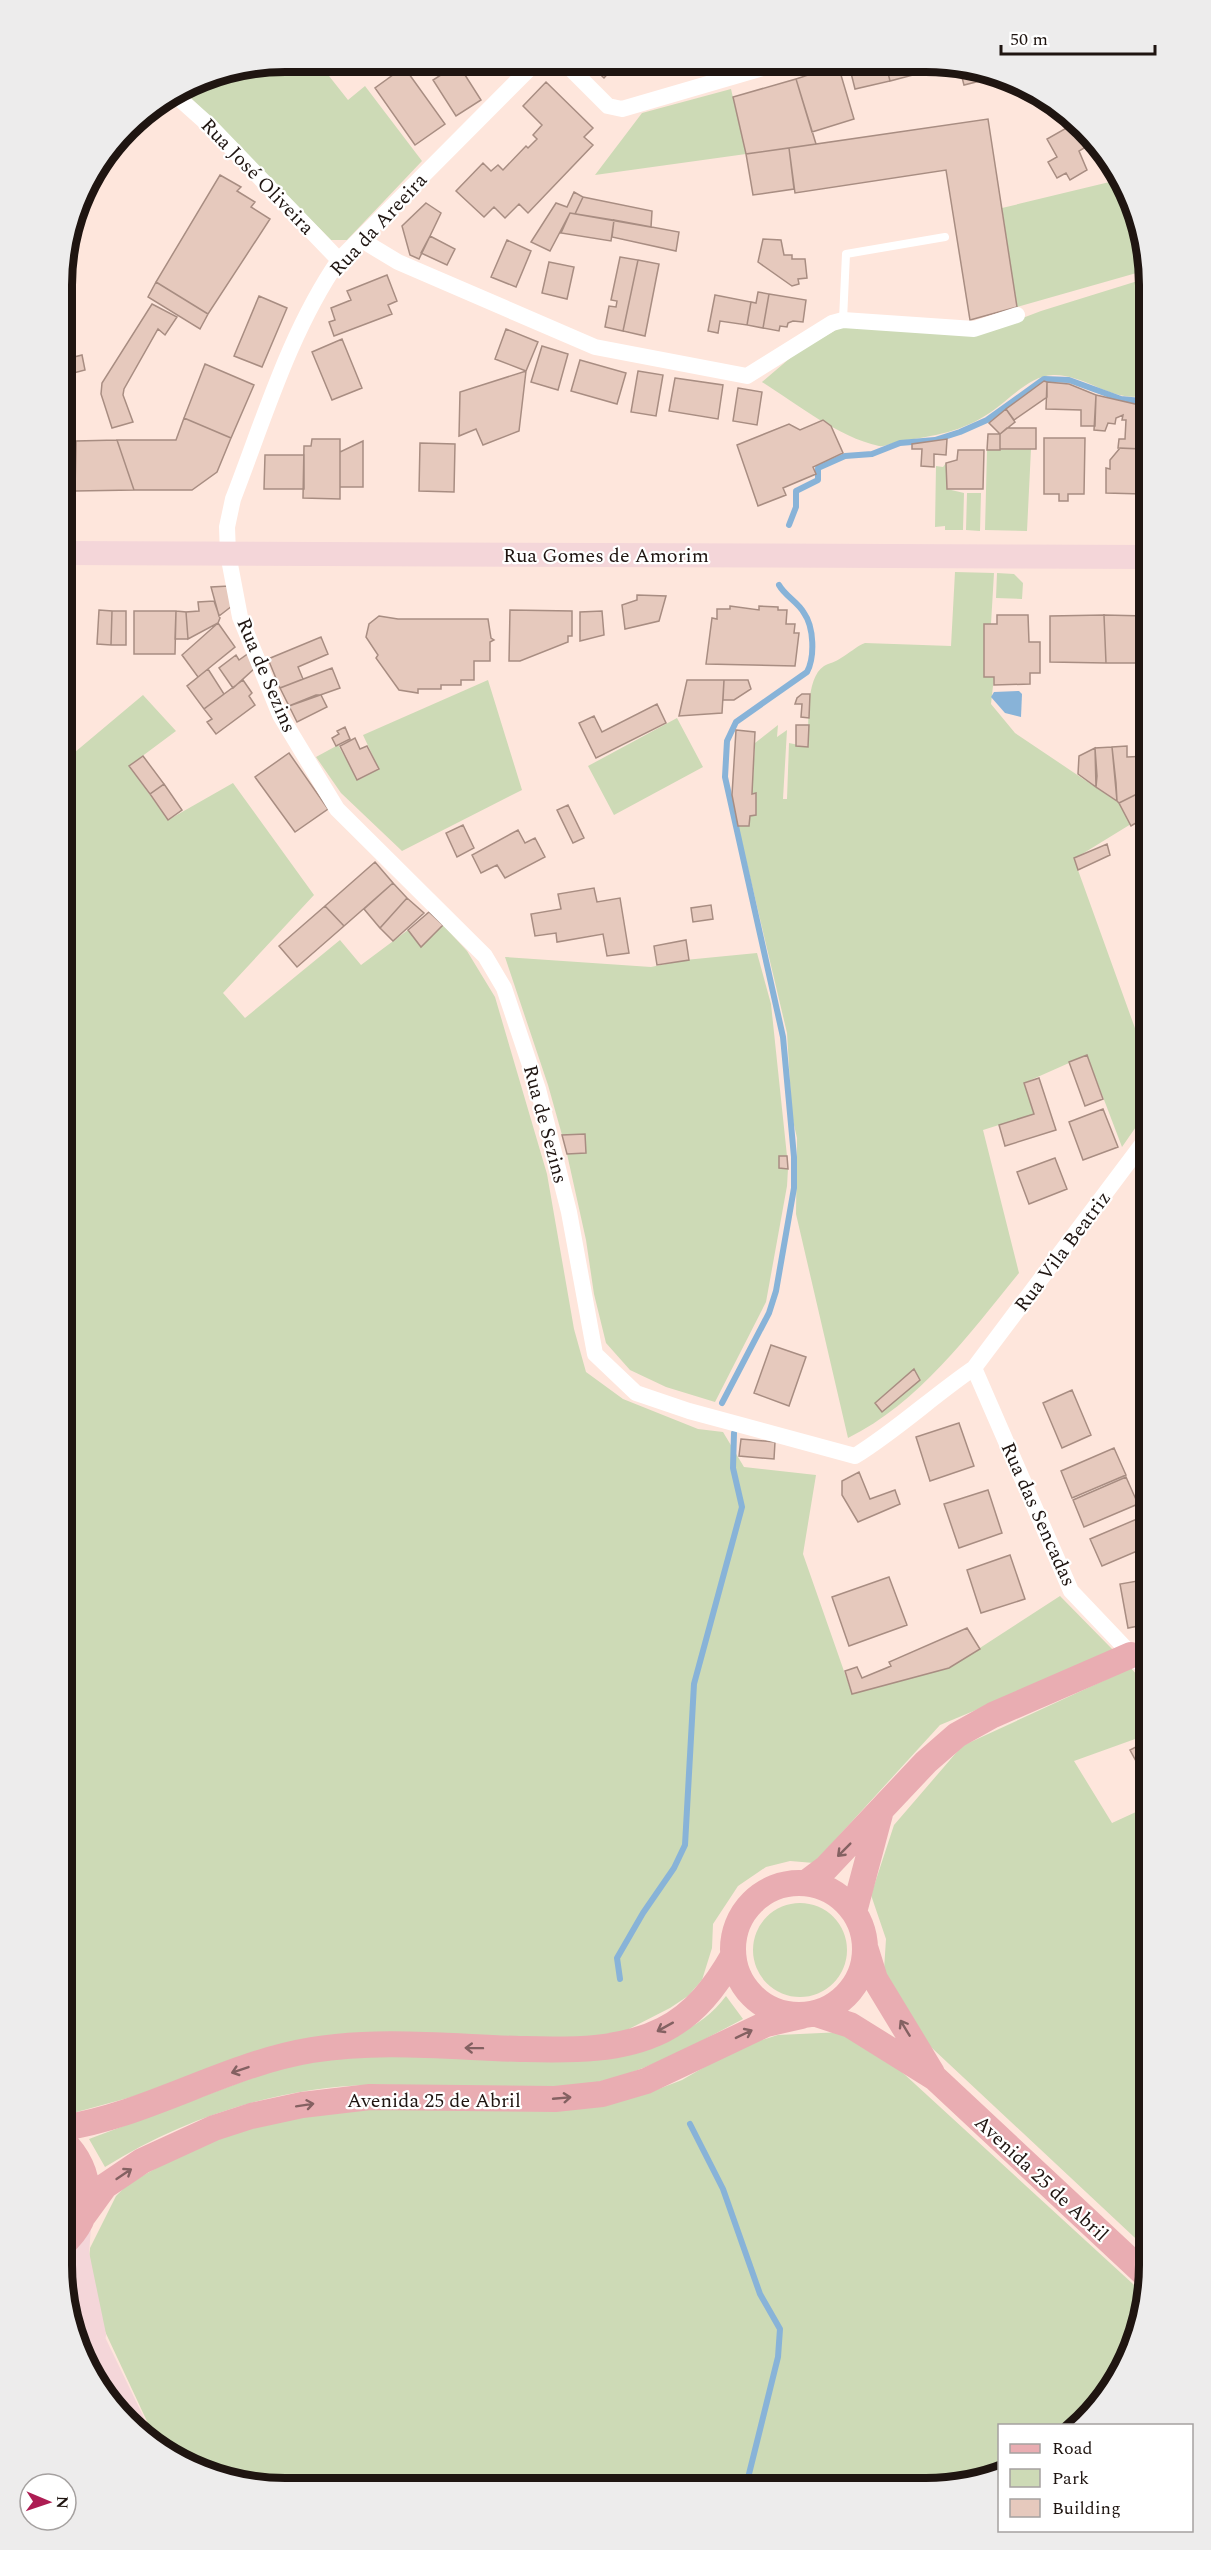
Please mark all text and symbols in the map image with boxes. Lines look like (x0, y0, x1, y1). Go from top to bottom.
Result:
scale bar (1001, 18, 1156, 56)
text: 50 m (1010, 26, 1048, 53)
street label: Rua José Oliveira (194, 111, 321, 242)
street label: Rua da Areeira (323, 166, 435, 283)
street label: Rua Gomes de Amorim (503, 541, 709, 571)
street label: Rua de Sezins (228, 613, 304, 737)
street label: Rua de Sezins (515, 1061, 575, 1187)
street label: Rua Vila Beatriz (1007, 1185, 1118, 1319)
street label: Rua das Sencadas (993, 1437, 1083, 1591)
one-way arrow (837, 1842, 852, 1857)
one-way arrow (898, 2020, 910, 2037)
one-way arrow (657, 2022, 674, 2034)
one-way arrow (735, 2028, 753, 2040)
one-way arrow (464, 2042, 484, 2053)
one-way arrow (231, 2066, 250, 2077)
street label: Avenida 25 de Abril (347, 2086, 521, 2116)
one-way arrow (552, 2092, 571, 2103)
one-way arrow (294, 2099, 314, 2110)
street label: Avenida 25 de Abril (967, 2108, 1115, 2249)
one-way arrow (115, 2168, 132, 2180)
legend (998, 2424, 1193, 2532)
text: Road (1052, 2435, 1093, 2462)
text: Park (1052, 2465, 1089, 2492)
north arrow (18, 2472, 78, 2532)
text: Building (1052, 2495, 1121, 2522)
text: N (50, 2496, 74, 2509)

